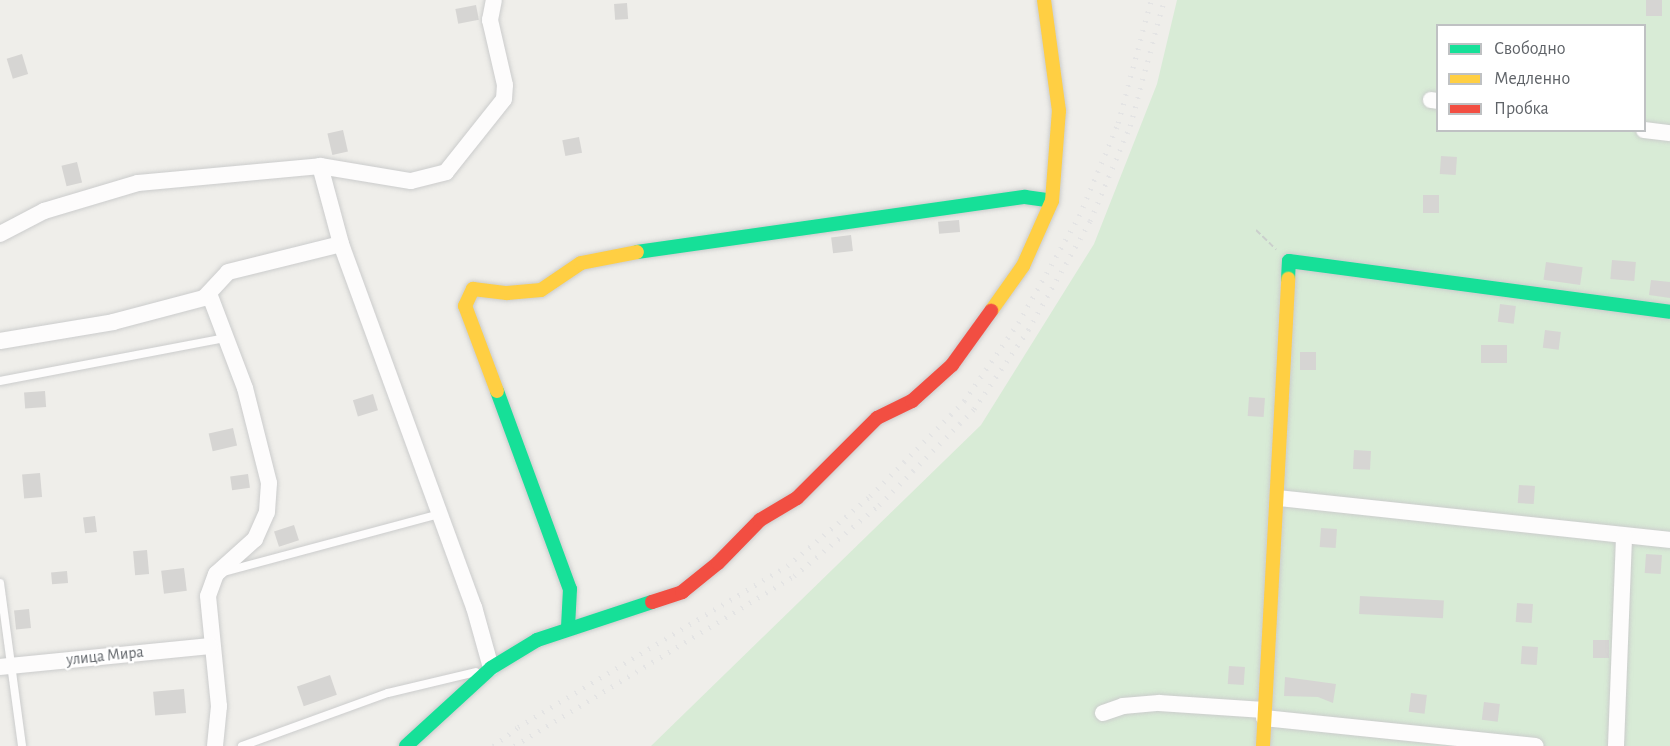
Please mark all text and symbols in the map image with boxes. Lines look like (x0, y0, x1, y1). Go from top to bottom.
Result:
legend (1436, 24, 1646, 132)
text: Свободно (1494, 40, 1566, 58)
text: Медленно (1494, 70, 1570, 88)
text: Пробка (1494, 100, 1549, 118)
street label: улица Мира (65, 642, 145, 670)

